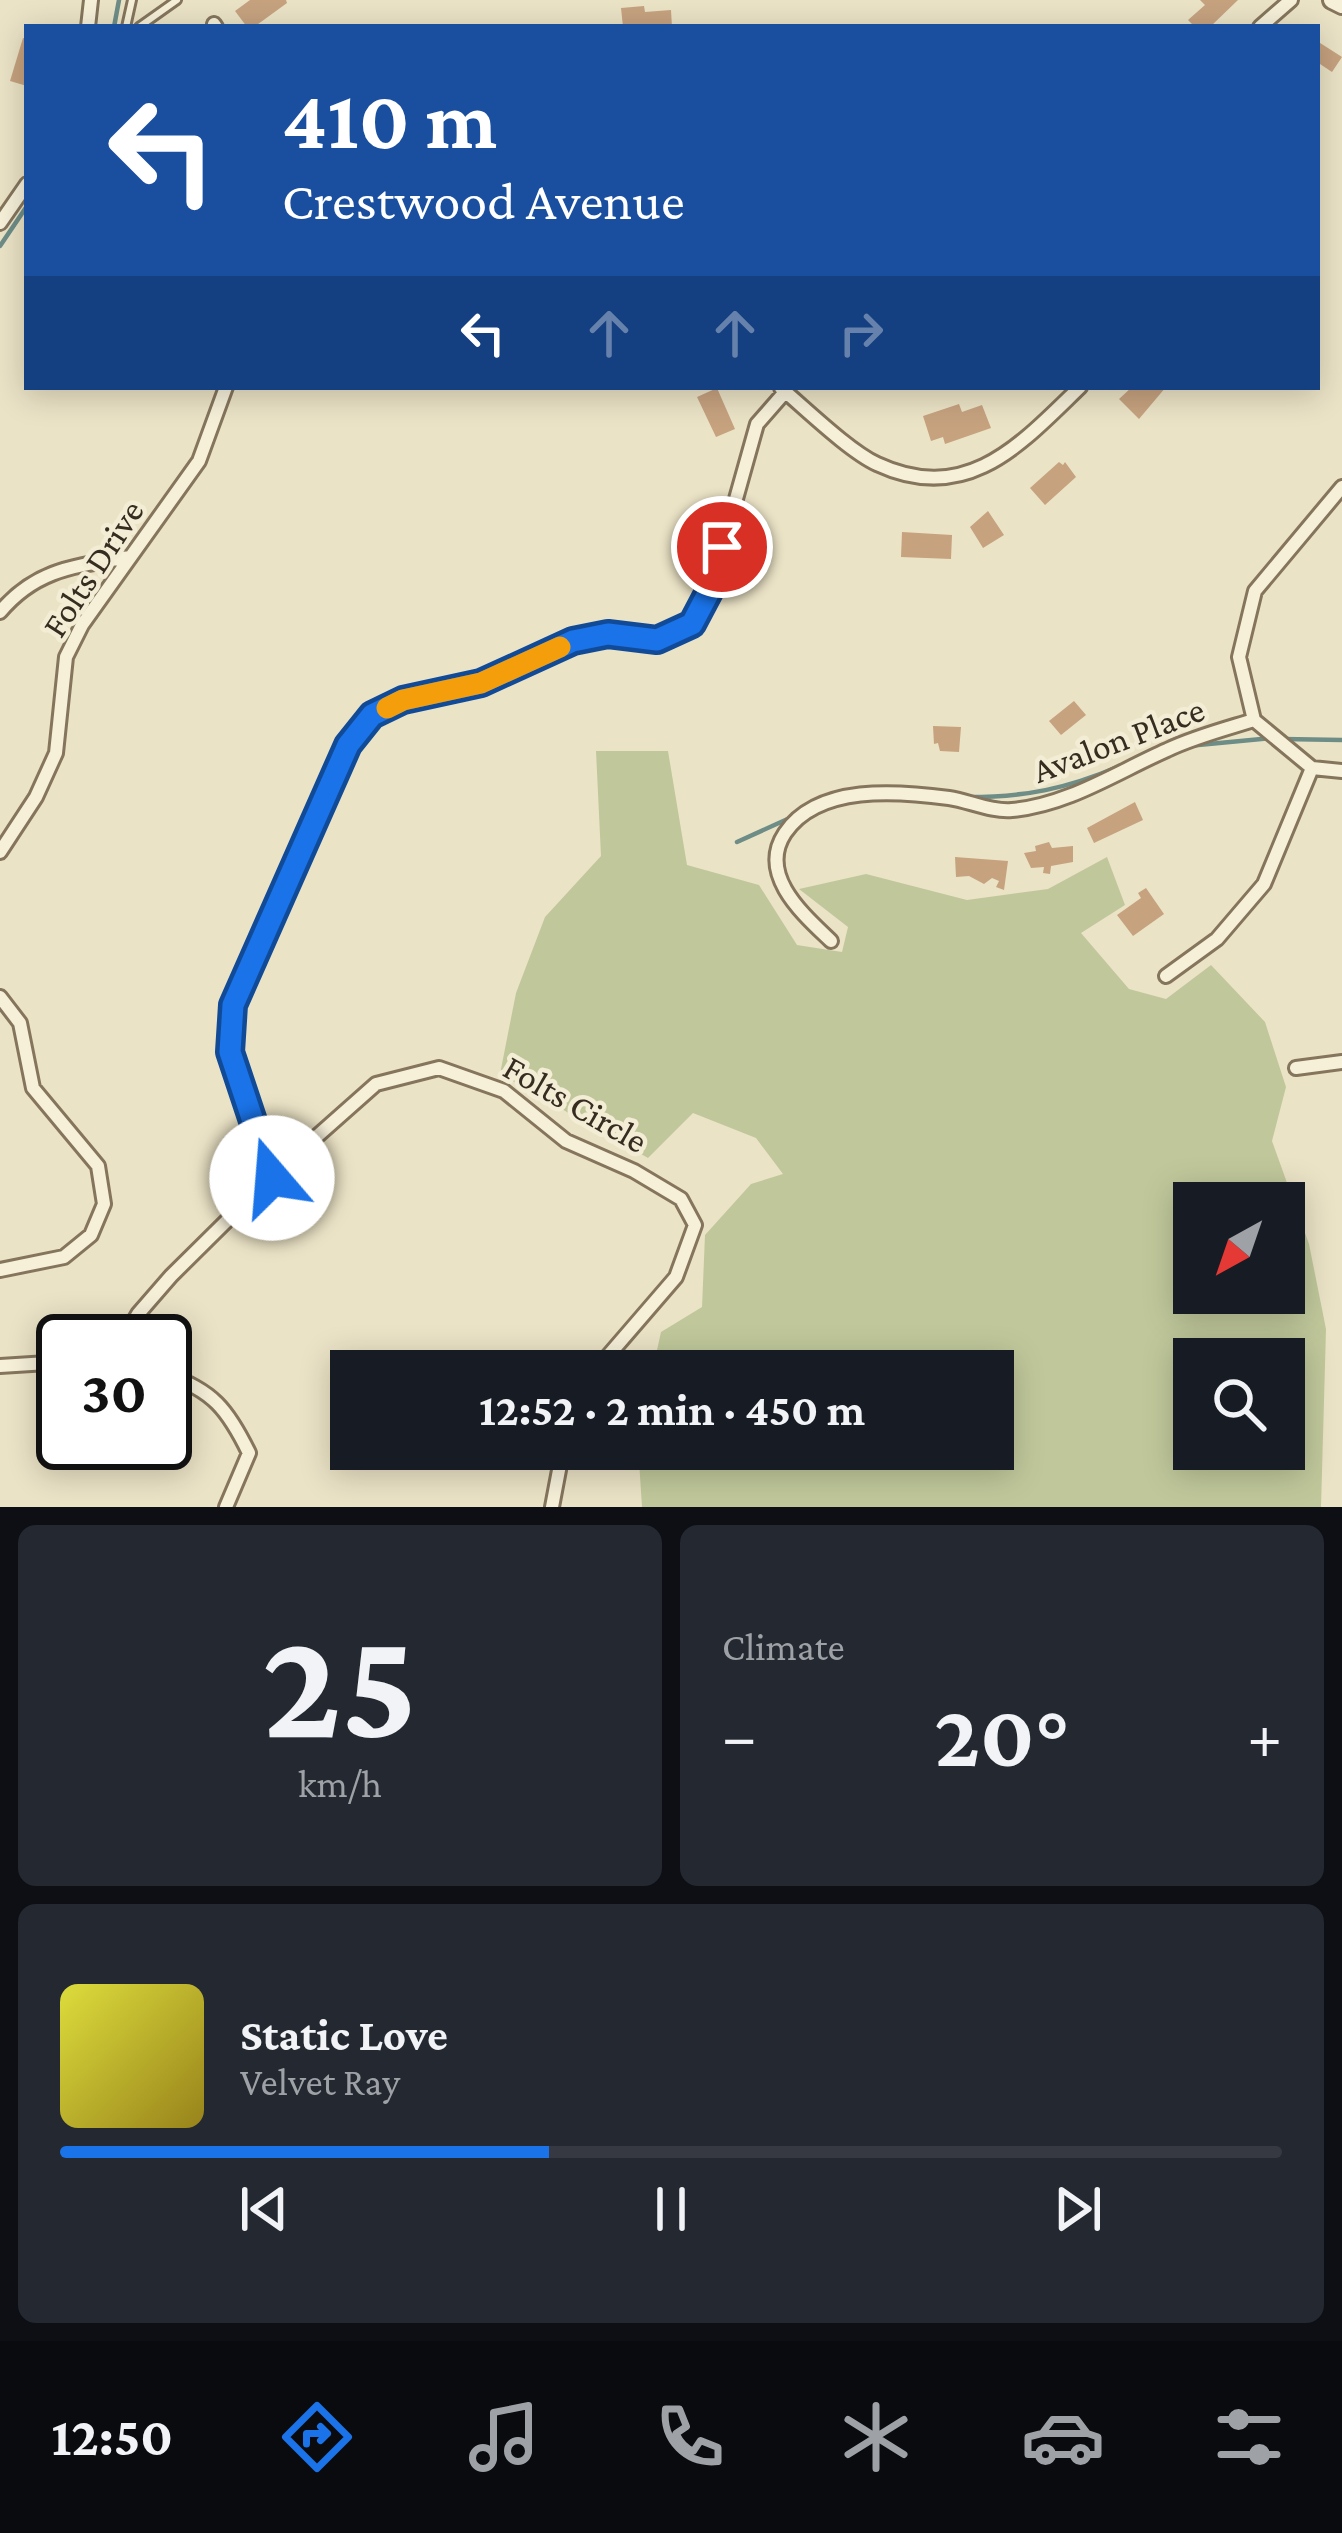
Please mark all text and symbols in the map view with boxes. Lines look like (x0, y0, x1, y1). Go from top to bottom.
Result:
icon: left (84, 72, 240, 228)
text: 410 m (282, 73, 497, 166)
text: Crestwood Avenue (282, 171, 685, 231)
icon: left (450, 300, 516, 366)
icon: ahead (576, 300, 642, 366)
icon: ahead (702, 300, 768, 366)
icon: right (828, 300, 894, 366)
street label: Folts Drive (34, 493, 152, 644)
pin (671, 496, 773, 598)
icon: arrive (689, 514, 755, 580)
street label: Avalon Place (1027, 689, 1210, 791)
street label: Folts Circle (496, 1047, 655, 1161)
position arrow (209, 1115, 335, 1241)
north arrow (1173, 1182, 1305, 1314)
map controls (1173, 1182, 1305, 1470)
speed limit sign: 30 (36, 1314, 192, 1470)
button: search (1173, 1338, 1305, 1470)
text: 12:52 · 2 min · 450 m (479, 1385, 865, 1435)
text: 25 (262, 1597, 418, 1771)
text: Climate (722, 1625, 845, 1668)
text: 20° (934, 1685, 1070, 1785)
text: − (722, 1699, 757, 1772)
text: + (1247, 1699, 1282, 1772)
text: km/h (298, 1762, 382, 1805)
text: Static Love (240, 2010, 448, 2060)
text: Velvet Ray (240, 2060, 400, 2103)
icon: previous (231, 2176, 297, 2242)
icon: pause (638, 2176, 704, 2242)
icon: next (1045, 2176, 1111, 2242)
icon: directions (275, 2395, 359, 2479)
icon: music (462, 2395, 546, 2479)
icon: phone (648, 2395, 732, 2479)
icon: climate (834, 2395, 918, 2479)
icon: car (1021, 2395, 1105, 2479)
icon: filters (1207, 2395, 1291, 2479)
text: 12:50 (51, 2407, 173, 2467)

